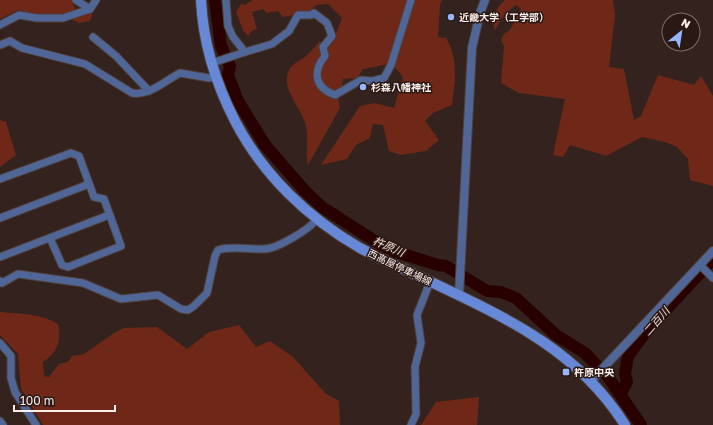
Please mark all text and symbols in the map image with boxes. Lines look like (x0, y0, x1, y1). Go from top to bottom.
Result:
place label: 近畿大学（工学部） (459, 11, 549, 23)
marker: 近畿大学（工学部） (446, 12, 456, 22)
north arrow (661, 12, 701, 52)
text: N (679, 15, 693, 31)
place label: 杉森八幡神社 (371, 81, 432, 93)
marker: 杉森八幡神社 (358, 82, 368, 92)
water label: 杵原川 (371, 233, 408, 259)
street label: 西高屋停車場線 (366, 246, 434, 288)
water label: 二百川 (640, 304, 672, 338)
place label: 杵原中央 (574, 366, 615, 378)
marker: 杵原中央 (561, 367, 571, 377)
scale bar (14, 387, 115, 413)
text: 100 m (20, 393, 54, 408)

